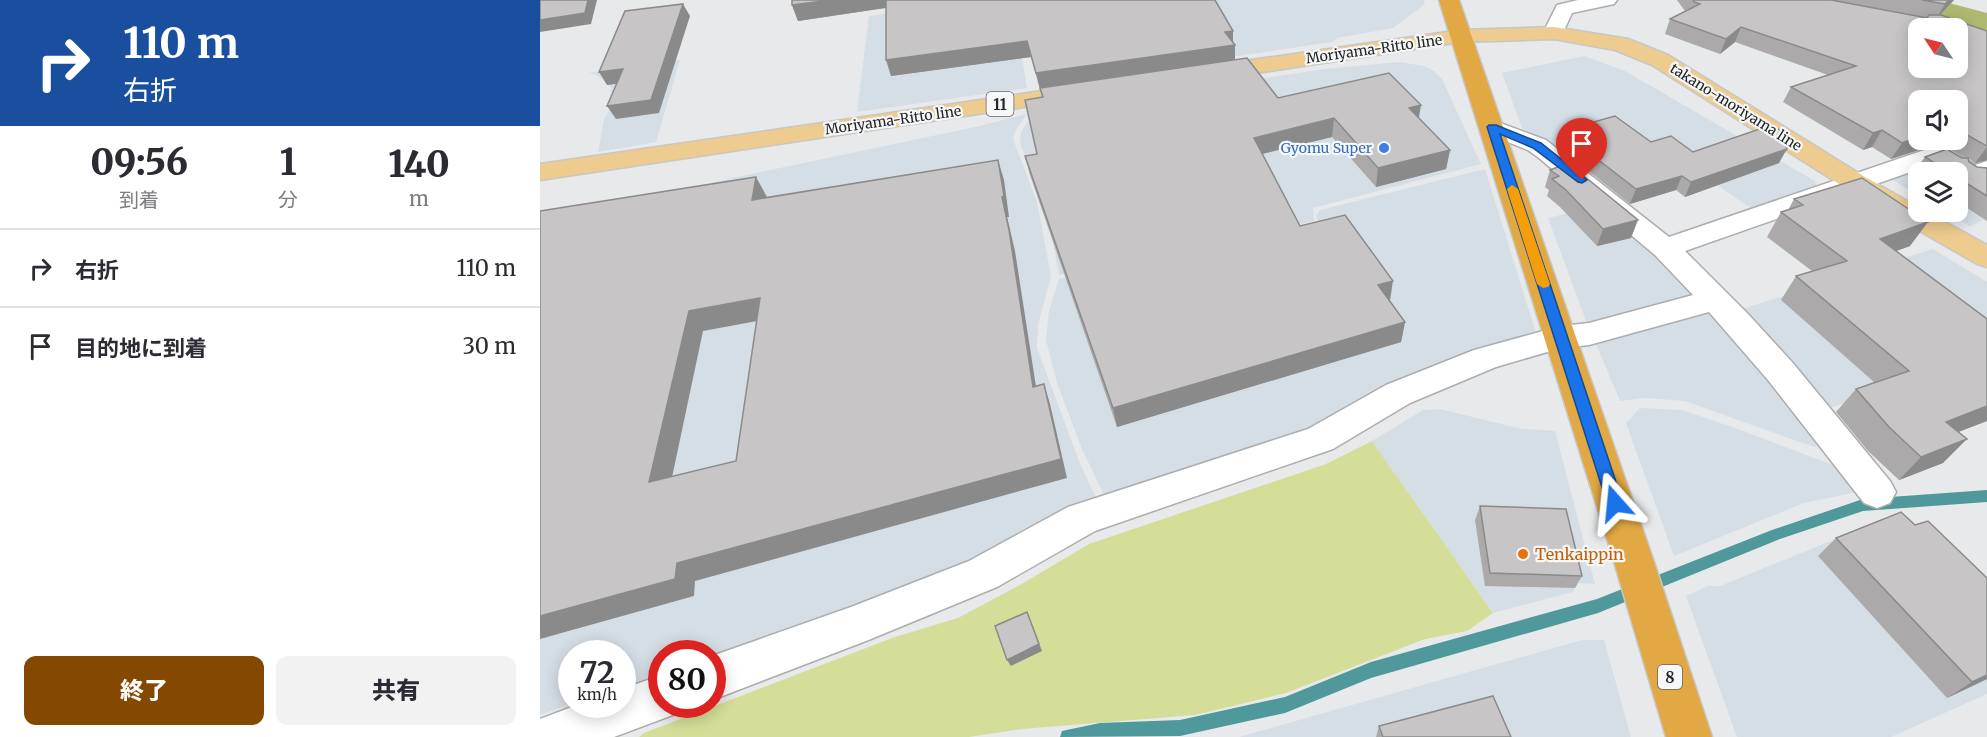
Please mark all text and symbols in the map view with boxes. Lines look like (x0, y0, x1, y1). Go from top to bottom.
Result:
text: 110 m (123, 17, 239, 69)
north arrow (1908, 18, 1968, 78)
map controls (1908, 18, 1968, 222)
icon: right (24, 24, 102, 102)
street label: Moriyama-Ritto line (1305, 31, 1443, 67)
street label: takano-moriyama line (1667, 59, 1805, 155)
text: 右折 (123, 73, 177, 107)
button: sound (1908, 90, 1968, 150)
road number: 11 (986, 92, 1014, 116)
street label: Moriyama-Ritto line (824, 102, 962, 138)
pin (1556, 118, 1607, 180)
icon: arrive (1565, 127, 1598, 160)
place label: Gyomu Super (1281, 139, 1372, 157)
text: 09:56 (90, 140, 188, 185)
text: 1 (280, 140, 296, 185)
marker: Gyomu Super (1377, 141, 1391, 155)
text: 140 (388, 142, 450, 187)
button: layers (1908, 162, 1968, 222)
text: m (409, 186, 429, 211)
text: 到着 (119, 187, 159, 212)
text: 分 (278, 187, 298, 212)
icon: right (24, 252, 57, 285)
text: 110 m (457, 254, 516, 282)
text: 右折 (75, 256, 119, 284)
icon: arrive (24, 330, 57, 363)
text: 30 m (462, 332, 516, 360)
text: 目的地に到着 (75, 334, 207, 362)
position arrow (1583, 471, 1647, 535)
place label: Tenkaippin (1535, 544, 1624, 564)
marker: Tenkaippin (1516, 547, 1530, 561)
speed limit sign: 80 (648, 640, 726, 718)
text: 72 (579, 653, 615, 691)
button: 終了 (24, 656, 264, 725)
button: 共有 (276, 656, 516, 725)
road number: 8 (1658, 665, 1682, 689)
text: km/h (577, 685, 617, 704)

